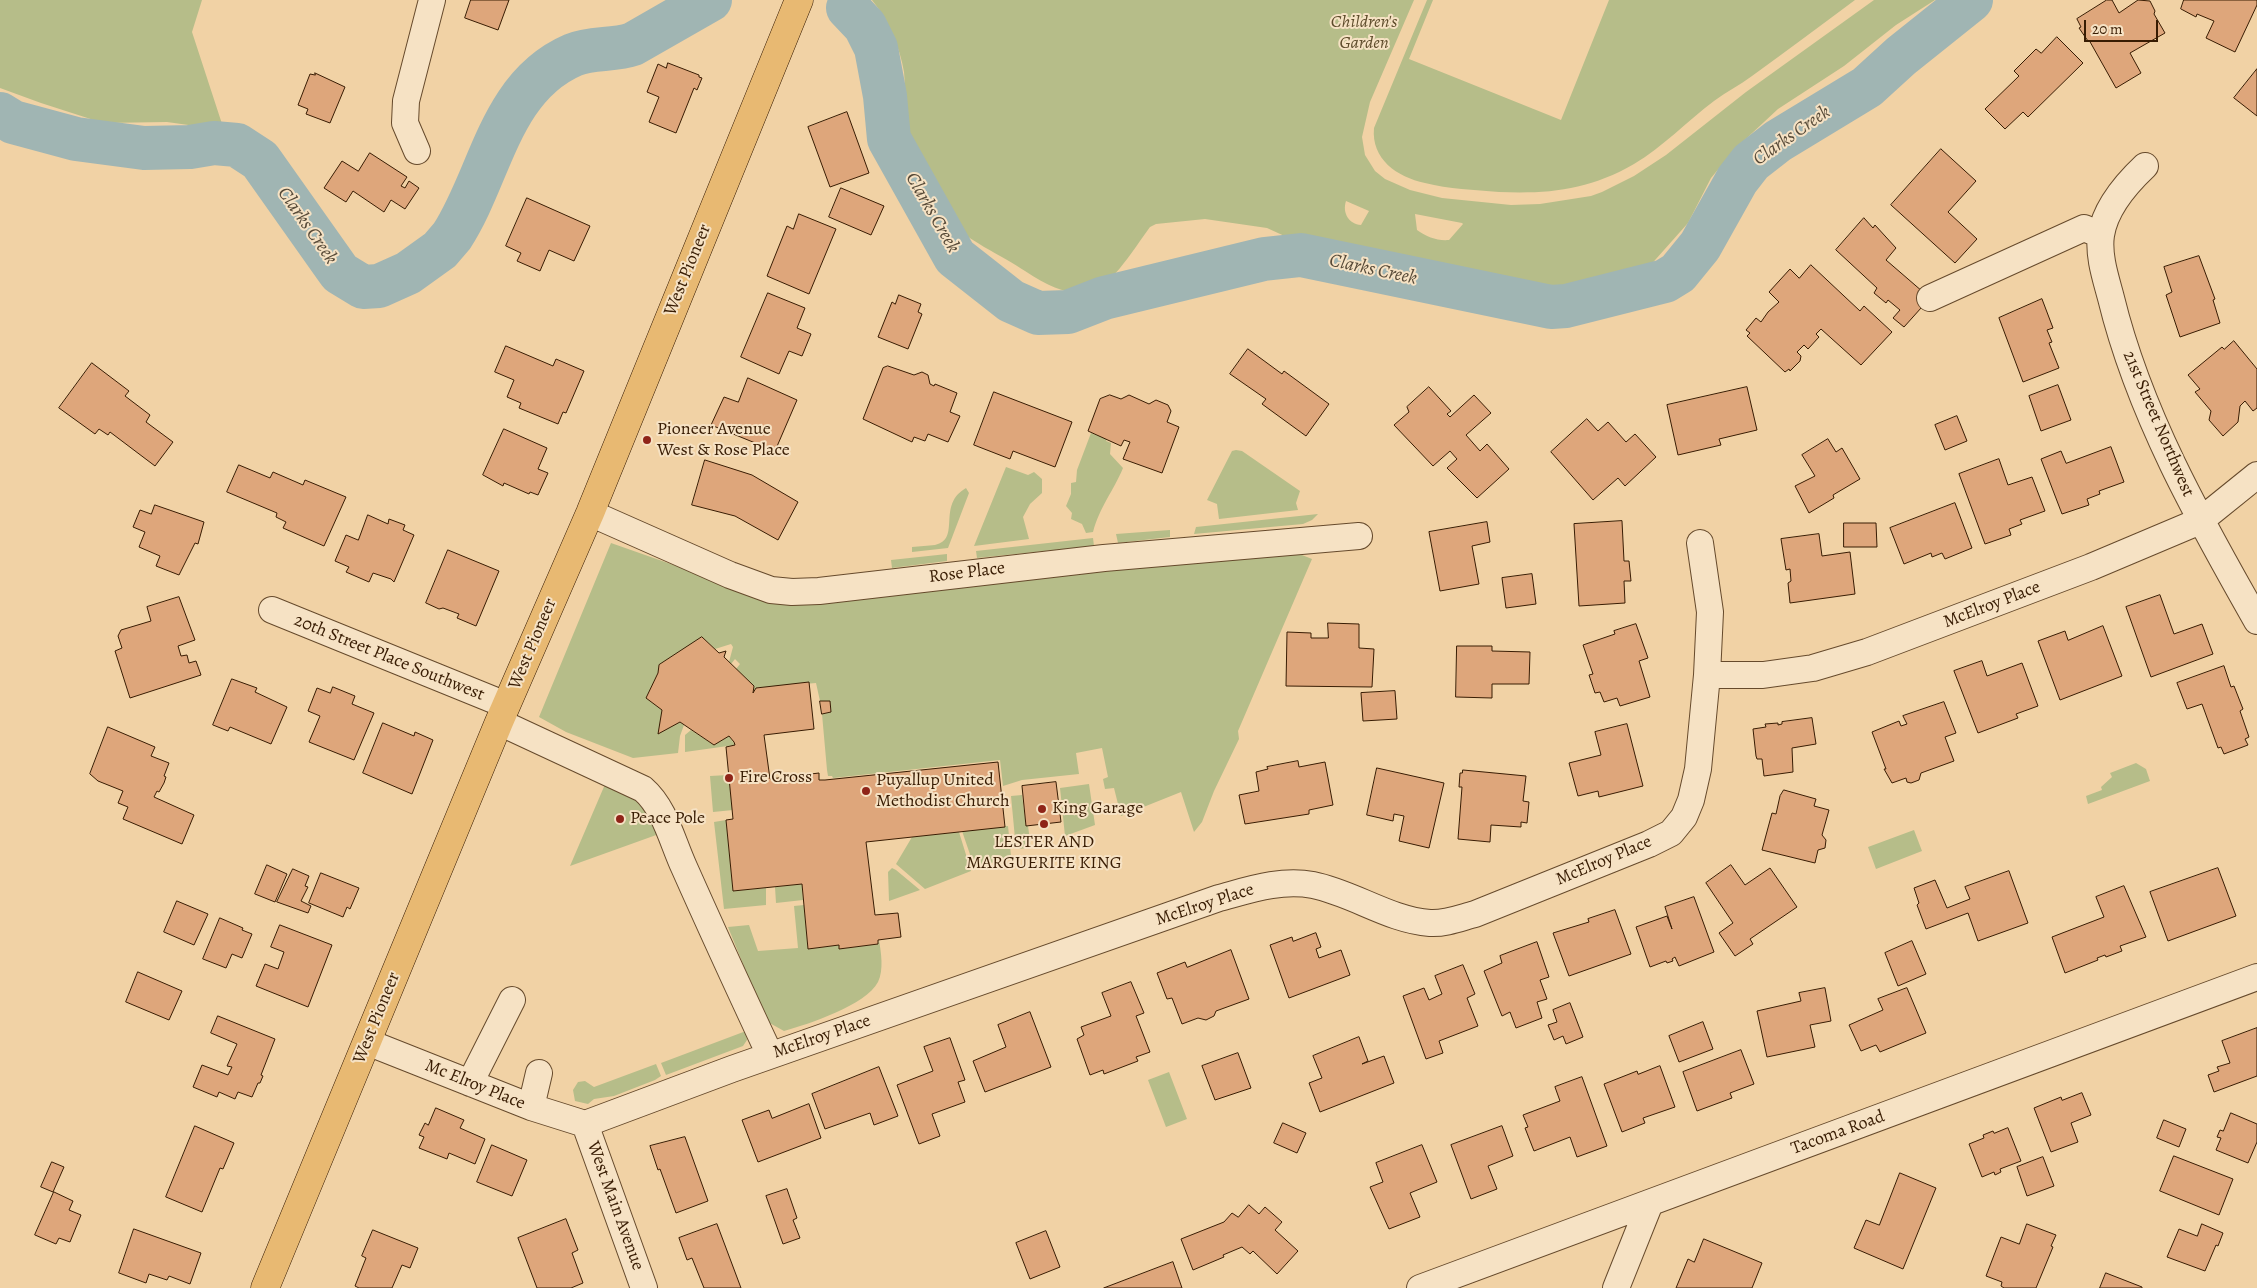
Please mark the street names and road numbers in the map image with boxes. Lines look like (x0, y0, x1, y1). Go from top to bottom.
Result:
street label: West Pioneer (660, 221, 716, 319)
street label: 21st Street Northwest (2117, 348, 2199, 500)
street label: Rose Place (928, 558, 1006, 588)
street label: McElroy Place (1940, 577, 2044, 633)
street label: West Pioneer (504, 595, 562, 693)
street label: 20th Street Place Southwest (291, 610, 487, 706)
street label: McElroy Place (1553, 831, 1655, 891)
street label: McElroy Place (1153, 879, 1257, 931)
street label: West Pioneer (349, 969, 405, 1067)
street label: McElroy Place (770, 1010, 874, 1064)
street label: Mc Elroy Place (422, 1055, 528, 1115)
street label: Tacoma Road (1788, 1106, 1888, 1160)
street label: West Main Avenue (582, 1139, 648, 1273)

